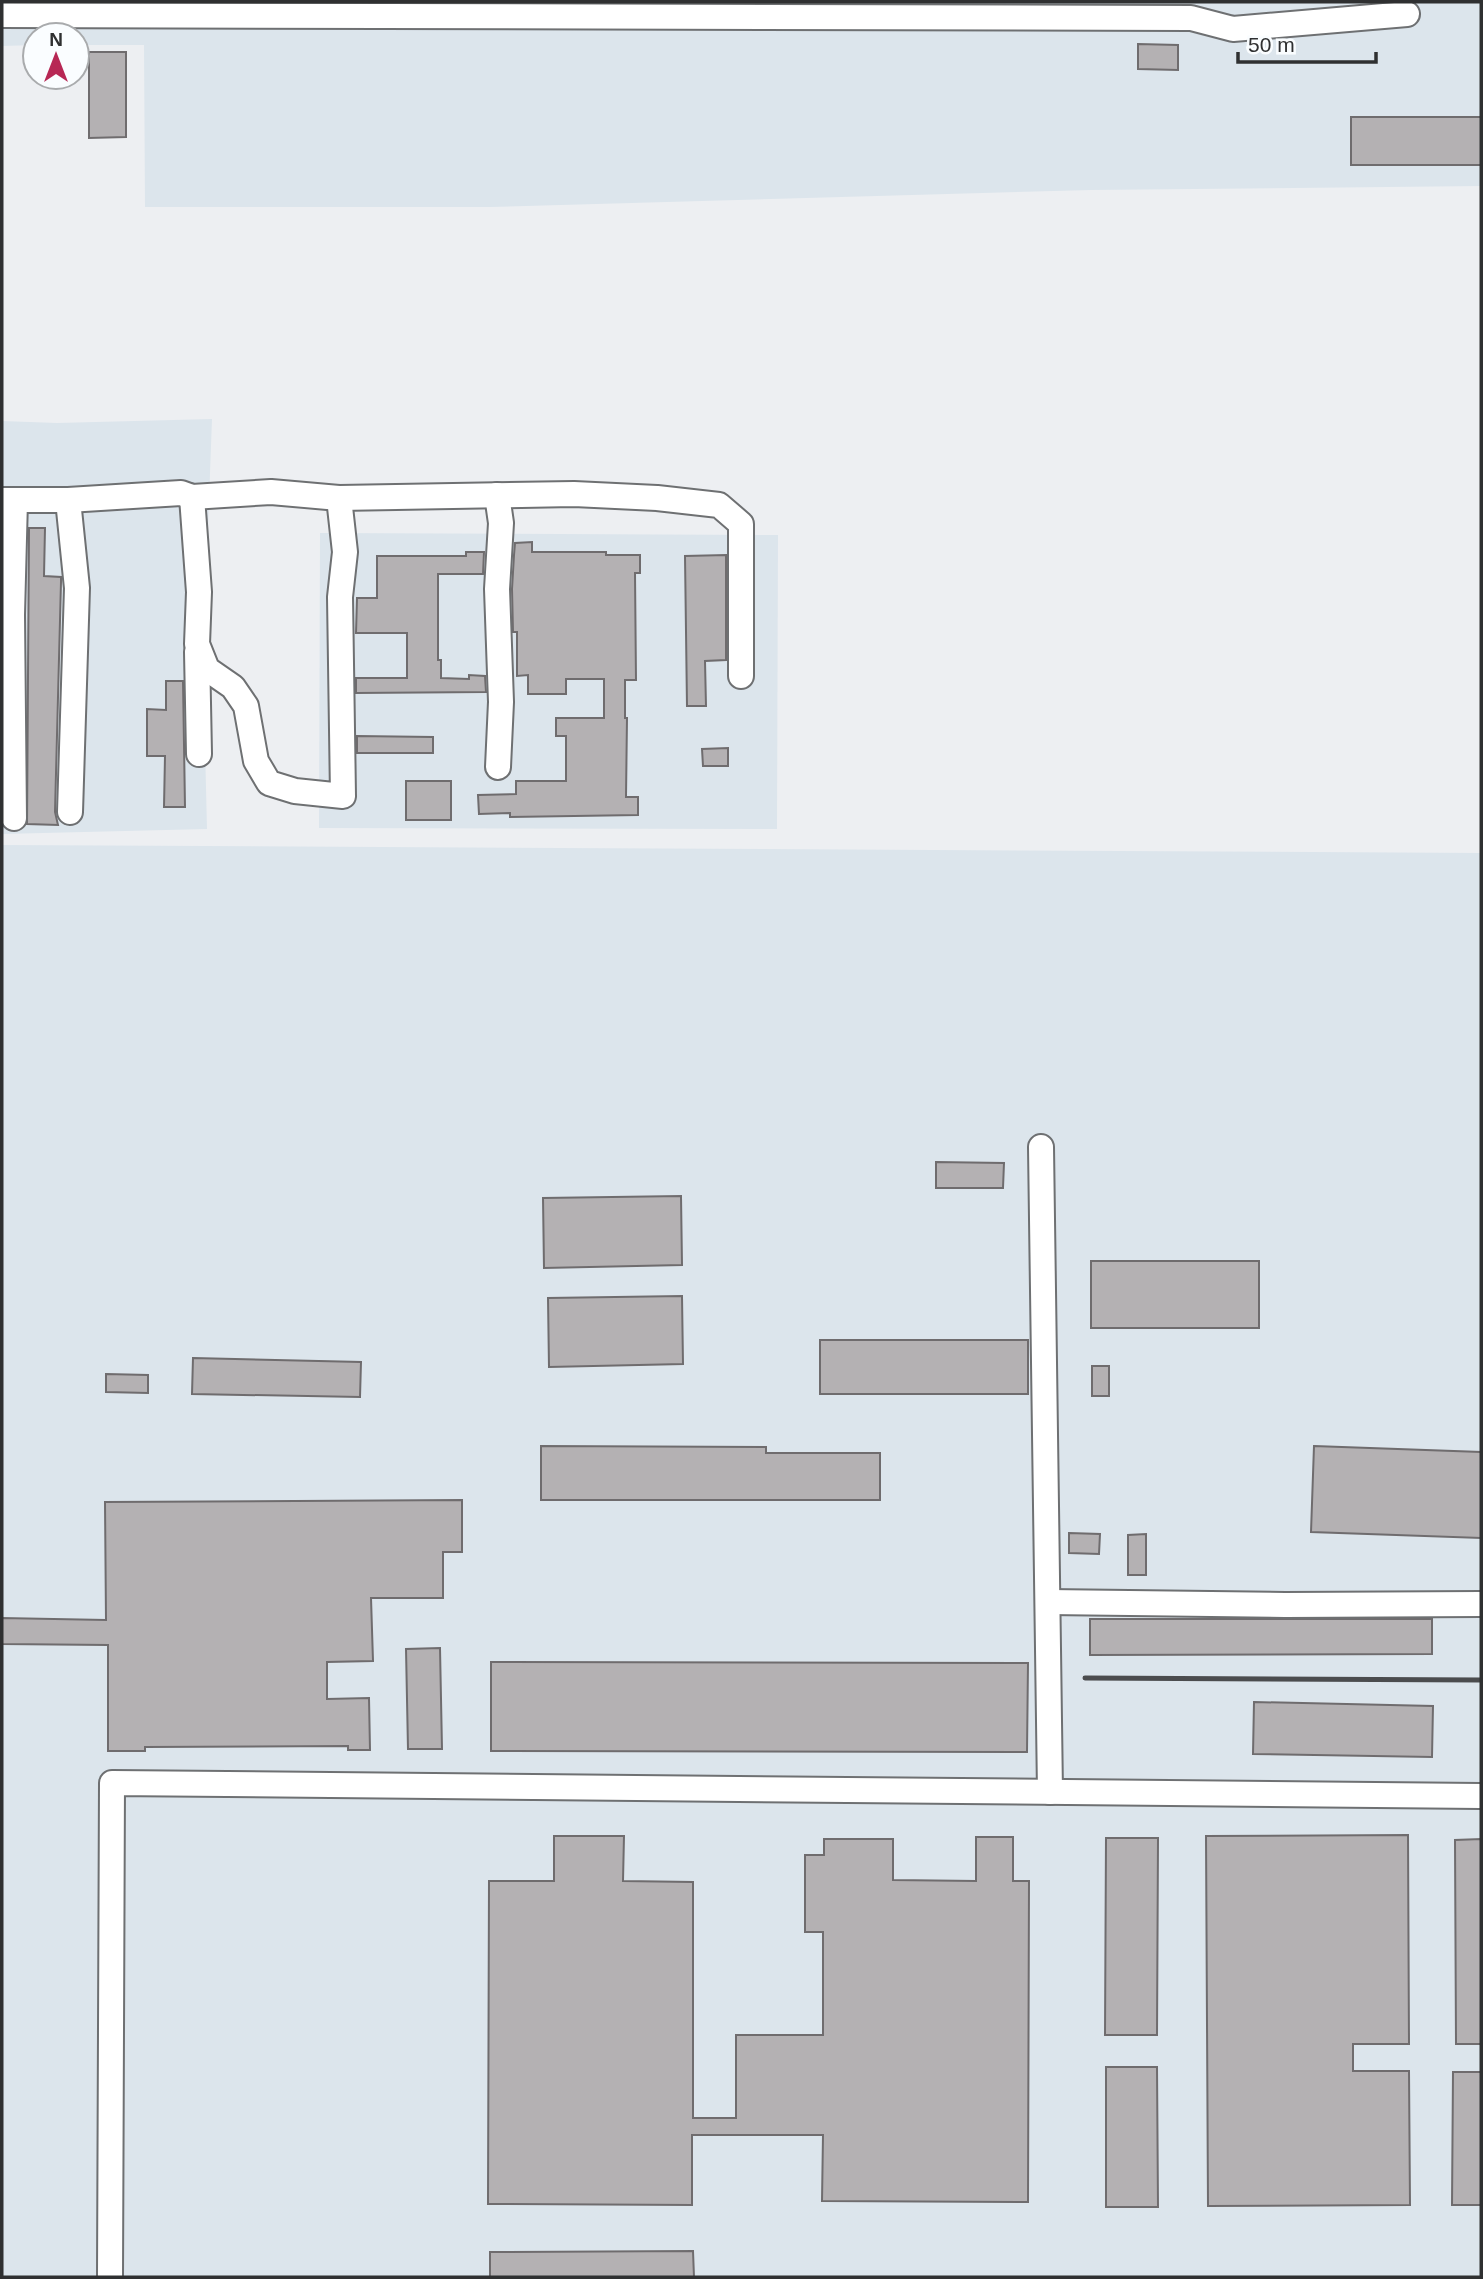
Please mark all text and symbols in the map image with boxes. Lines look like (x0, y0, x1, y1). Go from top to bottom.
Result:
north arrow (21, 21, 91, 91)
scale bar (1238, 21, 1376, 65)
text: N (49, 29, 63, 50)
text: 50 m (1248, 33, 1295, 56)

